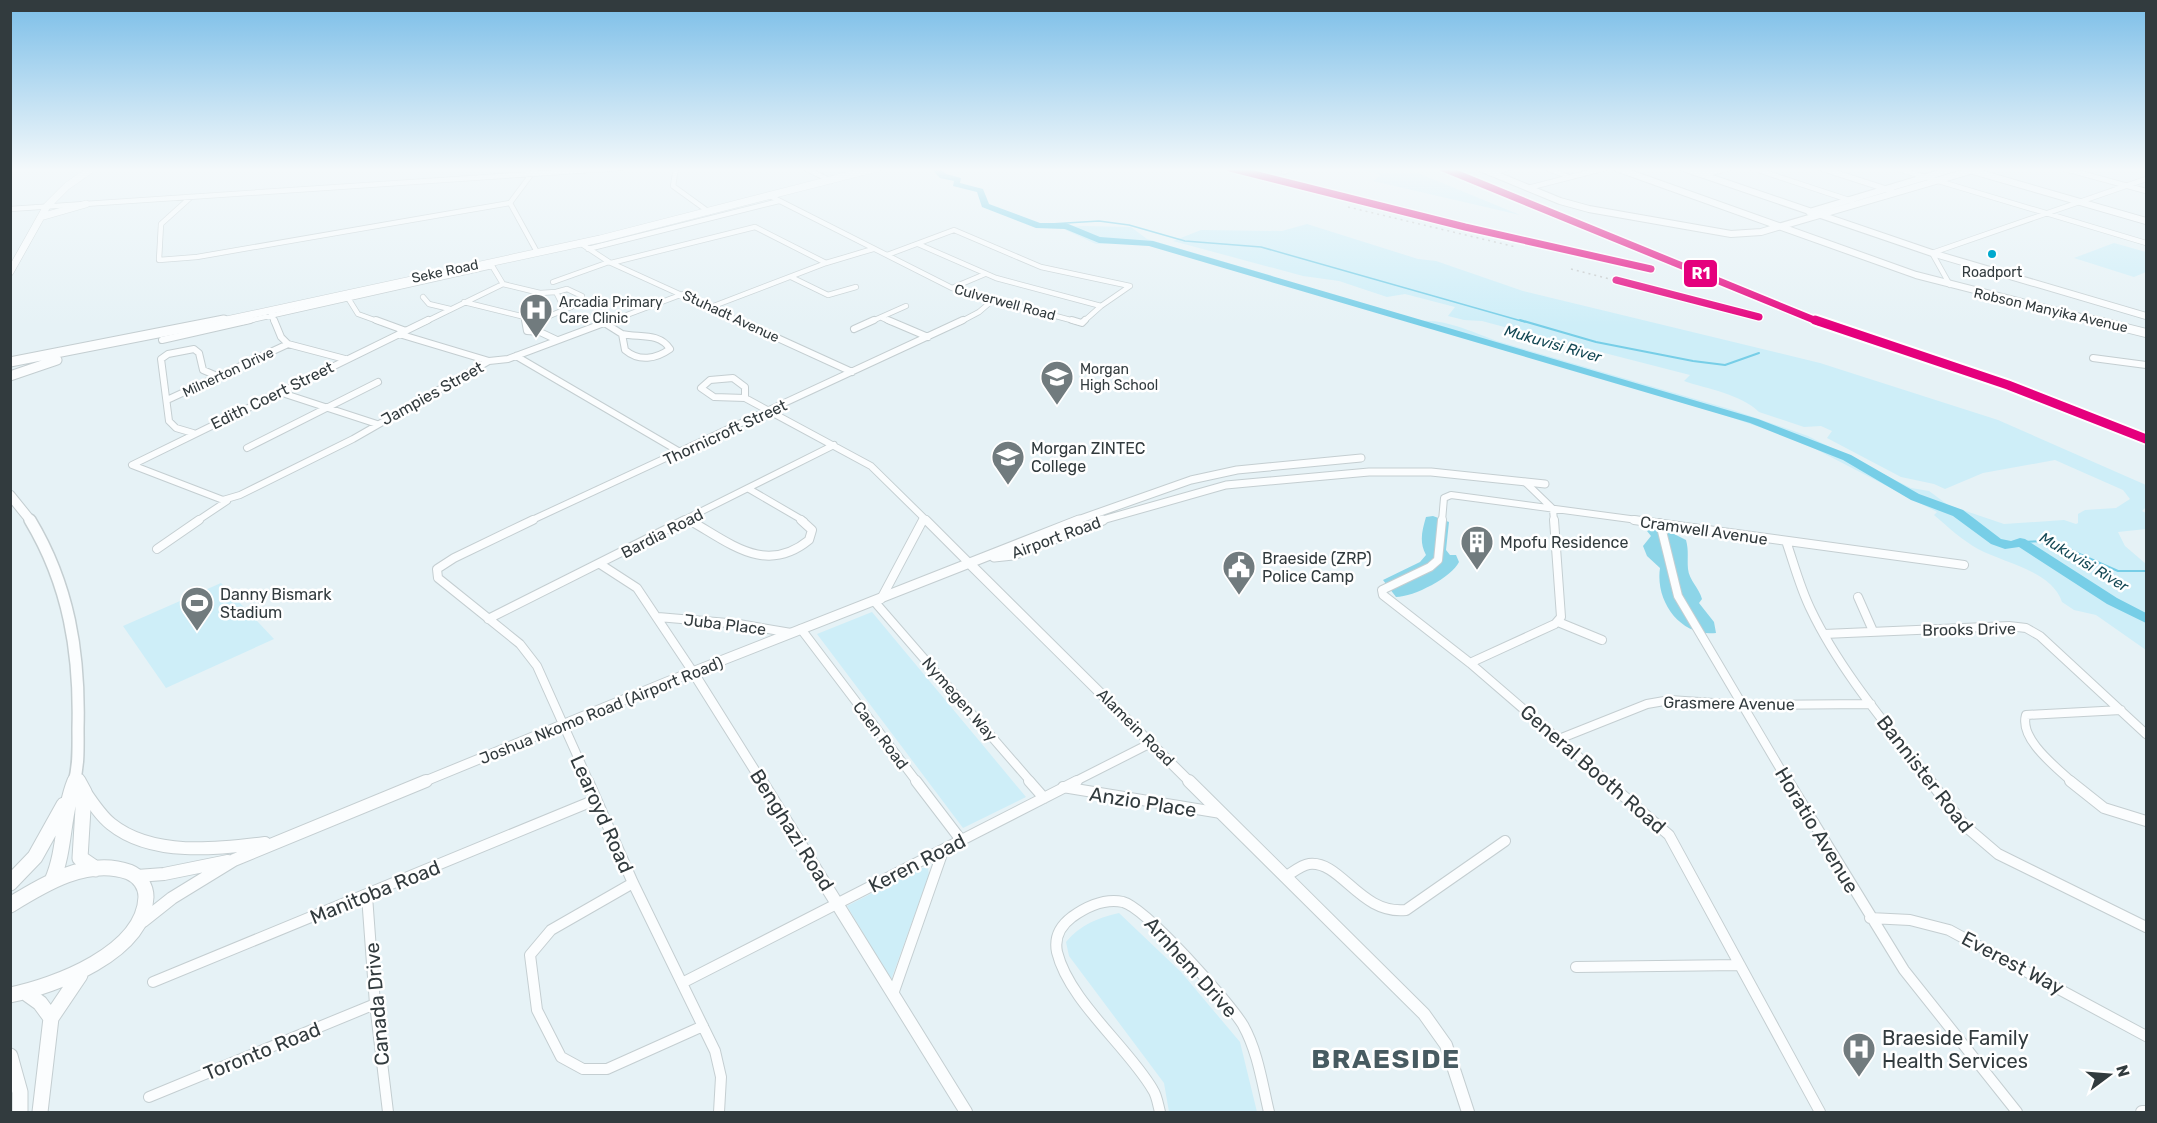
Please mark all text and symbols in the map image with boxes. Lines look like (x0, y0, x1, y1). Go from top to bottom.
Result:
marker: Roadport (1986, 248, 1998, 260)
street label: Seke Road (410, 256, 480, 287)
line badge: R1 (1683, 259, 1718, 288)
text: R1 (1691, 264, 1711, 283)
place label: Roadport (1962, 264, 2023, 281)
street label: Culverwell Road (952, 281, 1057, 324)
street label: Robson Manyika Avenue (1972, 284, 2130, 337)
street label: Stuhadt Avenue (680, 287, 782, 346)
hospital icon: Arcadia Primary Care Clinic (518, 292, 554, 339)
place label: Arcadia Primary Care Clinic (559, 294, 663, 327)
water label: Mukuvisi River (1502, 322, 1605, 367)
street label: Milnerton Drive (180, 344, 277, 401)
street label: Edith Coert Street (208, 357, 337, 433)
street label: Jampies Street (378, 358, 487, 429)
school or university icon: Morgan High School (1039, 359, 1075, 406)
place label: Morgan High School (1080, 361, 1158, 394)
street label: Thornicroft Street (660, 396, 790, 469)
school or university icon: Morgan ZINTEC College (990, 439, 1026, 486)
place label: Morgan ZINTEC College (1031, 439, 1145, 476)
street label: Bardia Road (618, 505, 706, 562)
street label: Cramwell Avenue (1639, 512, 1769, 549)
street label: Airport Road (1009, 513, 1103, 562)
building icon: Mpofu Residence (1459, 524, 1495, 571)
water label: Mukuvisi River (2036, 528, 2133, 596)
place label: Mpofu Residence (1500, 533, 1628, 552)
public building icon: Braeside (ZRP) Police Camp (1221, 549, 1257, 596)
place label: Braeside (ZRP) Police Camp (1262, 549, 1372, 586)
sports icon: Danny Bismark Stadium (179, 585, 215, 632)
place label: Danny Bismark Stadium (220, 585, 332, 622)
street label: Juba Place (683, 610, 767, 639)
street label: Brooks Drive (1922, 619, 2016, 640)
street label: Joshua Nkomo Road (Airport Road) (477, 653, 726, 768)
street label: Nymegen Way (918, 653, 1001, 745)
street label: Alamein Road (1093, 685, 1178, 770)
street label: Grasmere Avenue (1663, 693, 1795, 714)
street label: Caen Road (849, 698, 912, 773)
street label: General Booth Road (1515, 699, 1671, 839)
street label: Bannister Road (1872, 711, 1978, 837)
street label: Learoyd Road (565, 751, 639, 877)
street label: Horatio Avenue (1770, 763, 1864, 897)
street label: Benghazi Road (745, 765, 839, 895)
street label: Anzio Place (1088, 782, 1198, 822)
street label: Keren Road (864, 828, 970, 898)
street label: Manitoba Road (306, 855, 444, 929)
street label: Arnhem Drive (1139, 912, 1243, 1022)
street label: Everest Way (1958, 926, 2068, 1000)
street label: Canada Drive (360, 941, 394, 1067)
street label: Toronto Road (200, 1017, 324, 1085)
place label: Braeside Family Health Services (1882, 1026, 2029, 1073)
hospital icon: Braeside Family Health Services (1841, 1031, 1877, 1078)
district label: BRAESIDE (1311, 1043, 1461, 1075)
north arrow (2079, 1045, 2139, 1105)
text: N (2112, 1063, 2134, 1079)

